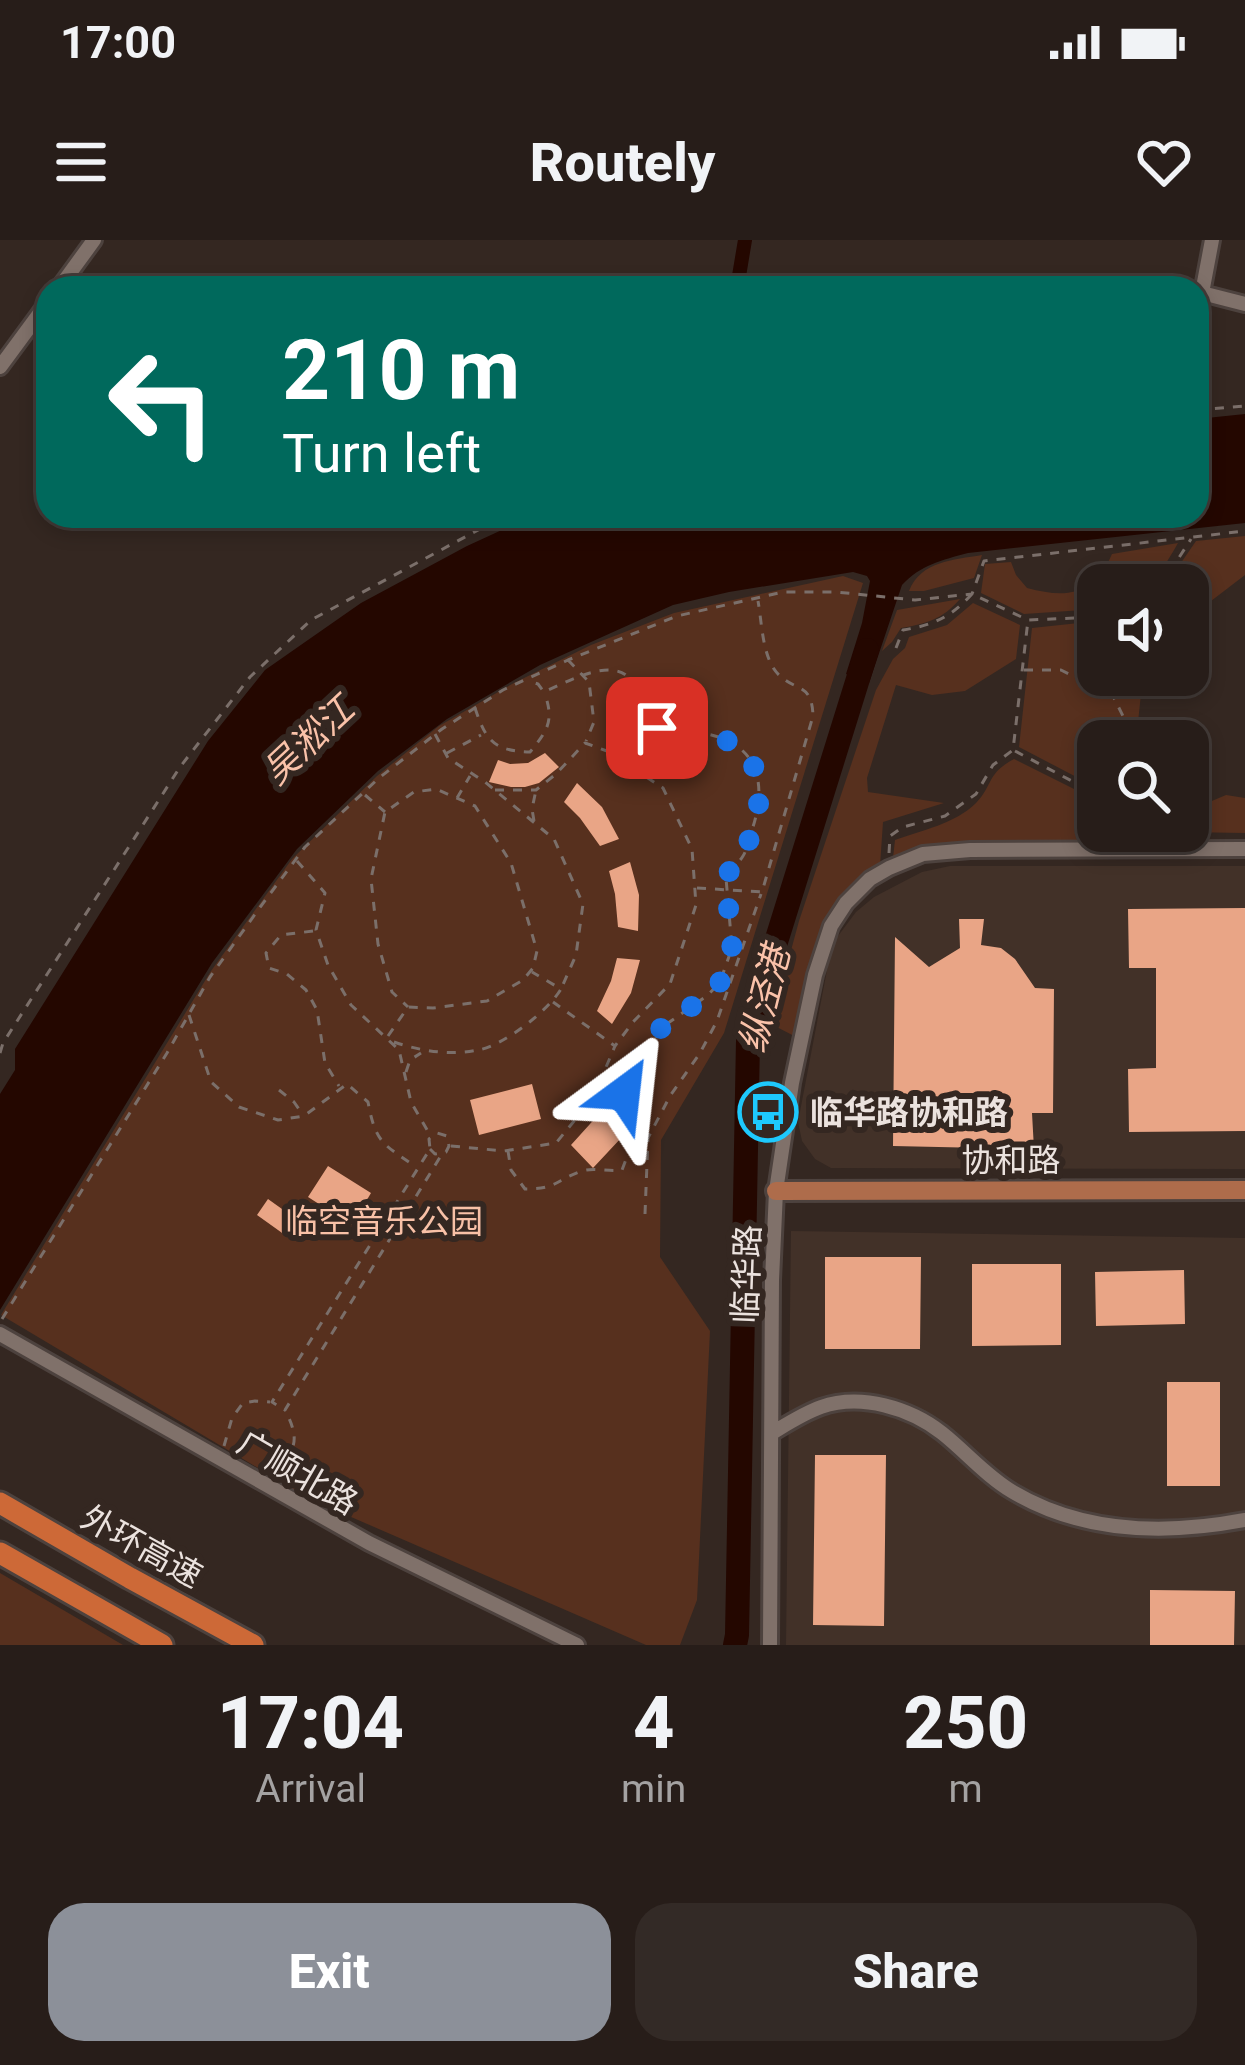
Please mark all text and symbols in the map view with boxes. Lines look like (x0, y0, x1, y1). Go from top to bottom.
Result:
text: 17:00 (60, 16, 176, 69)
icon: menu (48, 129, 114, 195)
icon: heart (1131, 129, 1197, 195)
text: Routely (530, 131, 715, 194)
text: 210 m (282, 321, 520, 420)
icon: left (84, 324, 240, 480)
text: Turn left (282, 422, 481, 485)
map controls (1077, 564, 1209, 852)
button: sound (1077, 564, 1209, 696)
pin (606, 677, 708, 779)
water label: 吴淞江 (255, 686, 365, 793)
icon: arrive (624, 695, 690, 761)
button: search (1077, 720, 1209, 852)
water label: 纵泾港 (732, 937, 800, 1057)
position arrow (561, 1030, 687, 1156)
bus stop icon: 临华路协和路 (737, 1081, 799, 1143)
place label: 临华路协和路 (810, 1093, 1008, 1132)
street label: 协和路 (962, 1141, 1061, 1180)
park label: 临空音乐公园 (285, 1202, 483, 1241)
street label: 临华路 (725, 1224, 768, 1324)
street label: 广顺北路 (231, 1423, 365, 1522)
street label: 外环高速 (75, 1497, 209, 1595)
text: 17:04 (217, 1681, 404, 1766)
text: 4 (633, 1681, 674, 1766)
text: 250 (903, 1681, 1028, 1766)
text: Arrival (255, 1766, 366, 1812)
text: min (621, 1766, 686, 1812)
text: m (949, 1766, 983, 1812)
button: Exit (48, 1903, 611, 2041)
button: Share (635, 1903, 1197, 2041)

